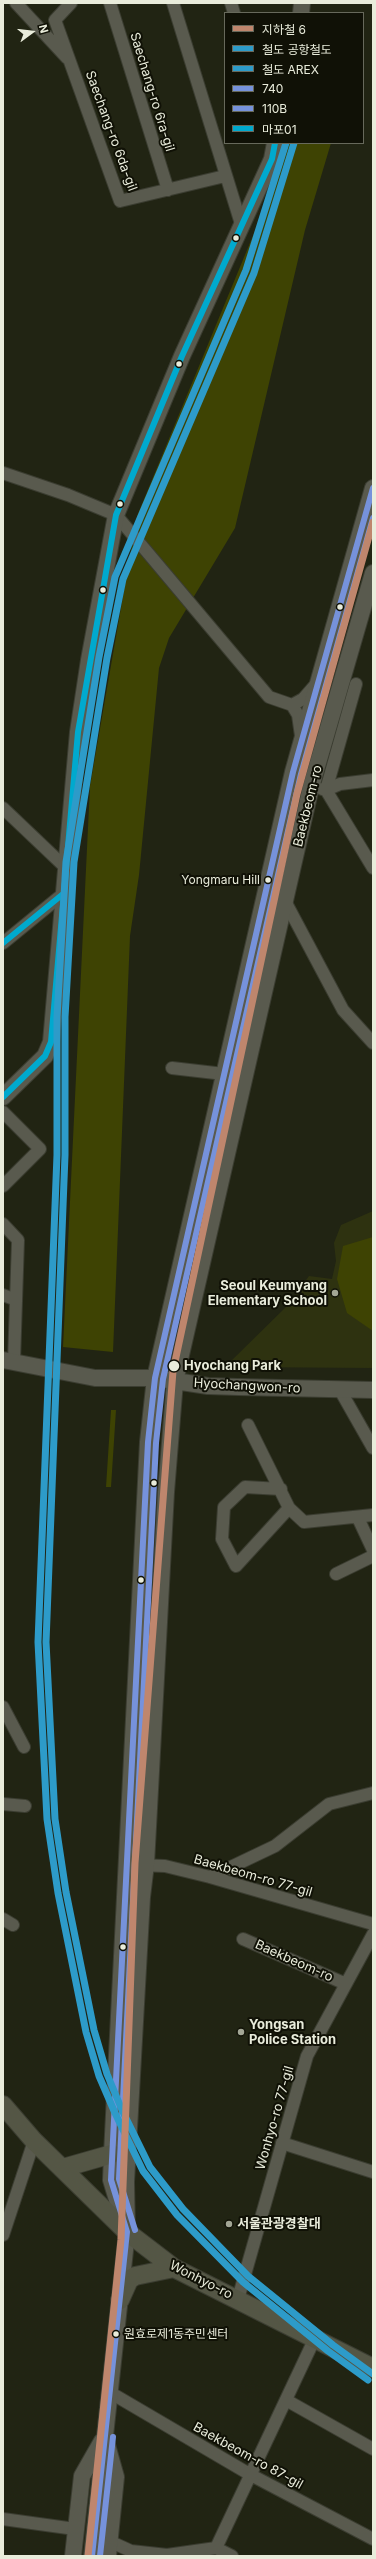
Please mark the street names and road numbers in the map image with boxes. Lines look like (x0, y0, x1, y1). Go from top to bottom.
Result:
street label: Saechang-ro 6ra-gil (126, 30, 178, 154)
street label: Saechang-ro 6da-gil (82, 69, 140, 193)
street label: Baekbeom-ro (290, 764, 326, 848)
street label: Hyochangwon-ro (193, 1375, 301, 1397)
street label: Baekbeom-ro 77-gil (192, 1852, 314, 1900)
street label: Baekbeom-ro (253, 1937, 335, 1985)
street label: Wonhyo-ro 77-gil (253, 2064, 297, 2172)
street label: Wonhyo-ro (167, 2258, 235, 2302)
street label: Baekbeom-ro 87-gil (190, 2419, 306, 2493)

